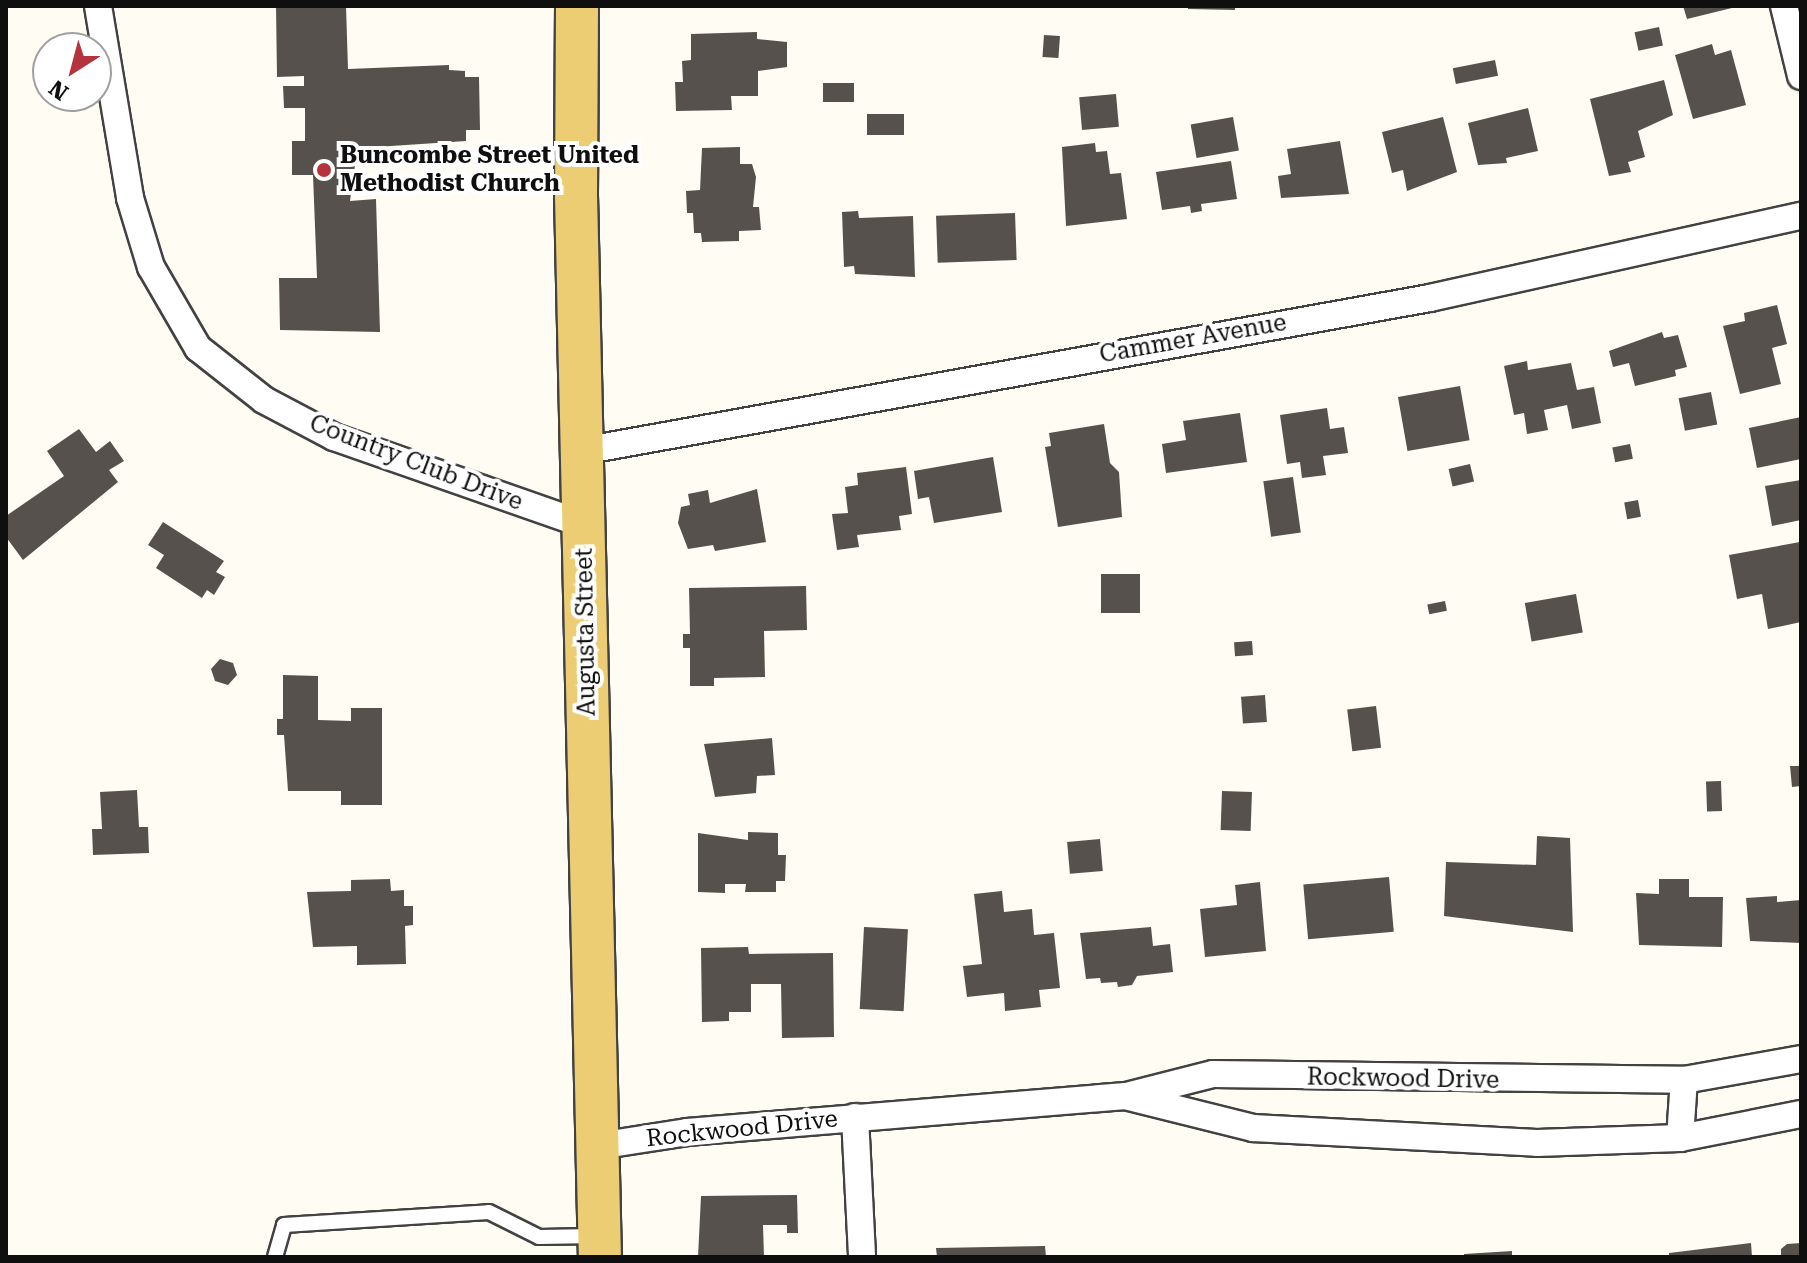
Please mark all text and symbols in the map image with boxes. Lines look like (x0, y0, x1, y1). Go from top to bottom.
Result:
north arrow (32, 32, 112, 112)
text: N (45, 75, 73, 105)
place label: Buncombe Street United Methodist Church (340, 142, 639, 198)
marker: Buncombe Street United Methodist Church (315, 161, 333, 179)
street label: Cammer Avenue (1097, 308, 1289, 370)
street label: Country Club Drive (305, 409, 527, 517)
street label: Augusta Street (570, 548, 602, 716)
street label: Rockwood Drive (1307, 1063, 1499, 1095)
street label: Rockwood Drive (645, 1105, 839, 1153)

